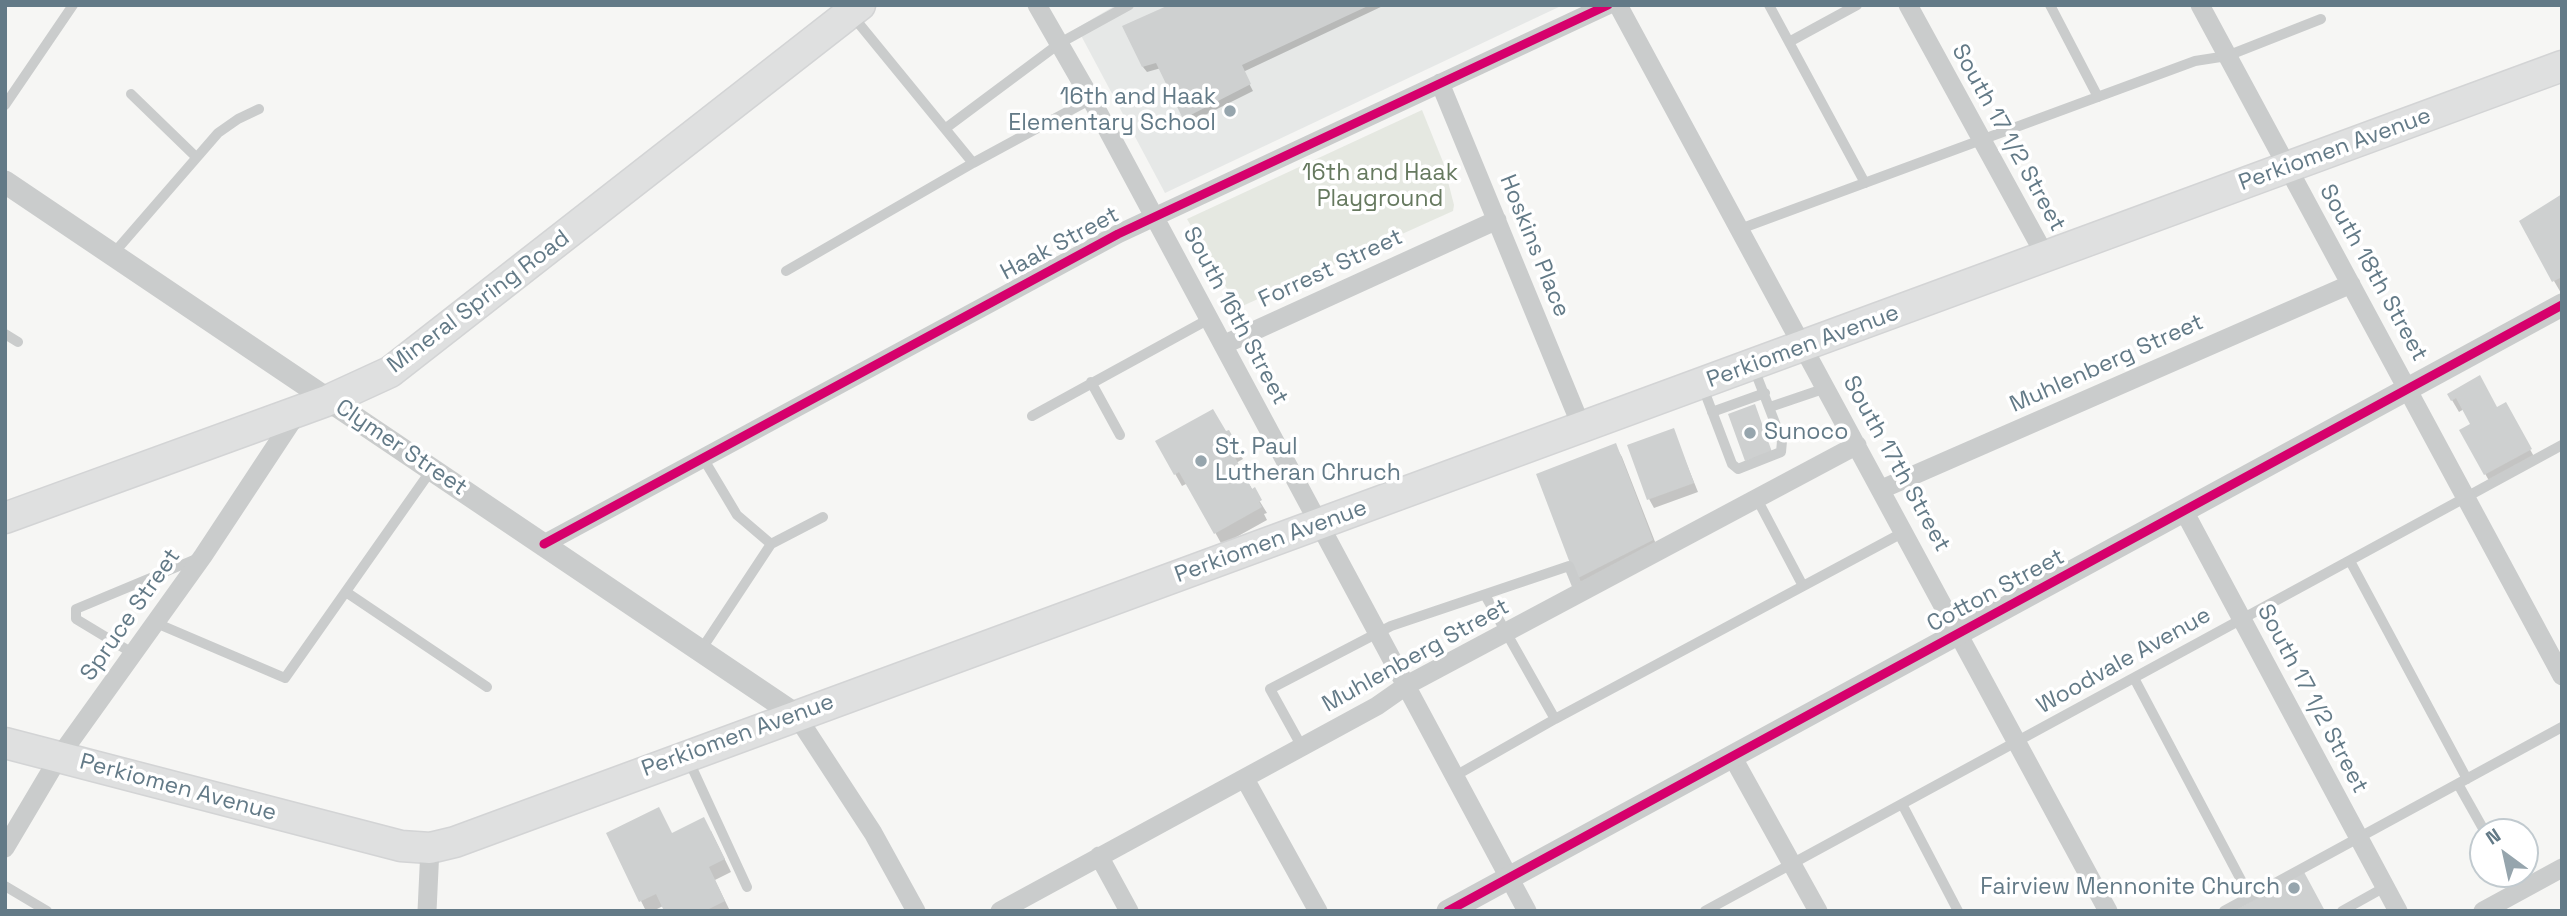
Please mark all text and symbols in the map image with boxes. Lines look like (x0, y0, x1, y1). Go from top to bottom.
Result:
street label: South 17 1/2 Street (1945, 40, 2071, 236)
place label: 16th and Haak Elementary School (1008, 84, 1216, 138)
street label: Perkiomen Avenue (2235, 102, 2435, 198)
marker: 16th and Haak Elementary School (1222, 103, 1238, 119)
park label: 16th and Haak Playground (1302, 160, 1458, 214)
street label: Hoskins Place (1493, 171, 1575, 321)
street label: South 18th Street (2313, 180, 2433, 366)
street label: Haak Street (996, 201, 1124, 287)
street label: South 16th Street (1176, 222, 1294, 410)
street label: Forrest Street (1255, 224, 1407, 314)
street label: Mineral Spring Road (383, 225, 575, 379)
street label: Perkiomen Avenue (1703, 299, 1903, 395)
street label: Muhlenberg Street (2006, 309, 2208, 419)
street label: South 17th Street (1836, 371, 1956, 557)
street label: Clymer Street (330, 394, 472, 502)
place label: Sunoco (1764, 419, 1848, 447)
marker: Sunoco (1742, 425, 1758, 441)
place label: St. Paul Lutheran Chruch (1215, 434, 1401, 488)
marker: St. Paul Lutheran Chruch (1193, 453, 1209, 469)
street label: Perkiomen Avenue (1171, 494, 1371, 590)
street label: Cotton Street (1923, 543, 2069, 639)
street label: Spruce Street (75, 544, 187, 686)
street label: Muhlenberg Street (1318, 593, 1514, 719)
street label: South 17 1/2 Street (2251, 600, 2373, 798)
street label: Woodvale Avenue (2032, 602, 2216, 720)
street label: Perkiomen Avenue (638, 688, 838, 784)
street label: Perkiomen Avenue (77, 748, 279, 828)
north arrow (2469, 818, 2539, 888)
text: N (2481, 823, 2506, 851)
place label: Fairview Mennonite Church (1980, 874, 2280, 902)
marker: Fairview Mennonite Church (2286, 880, 2302, 896)

